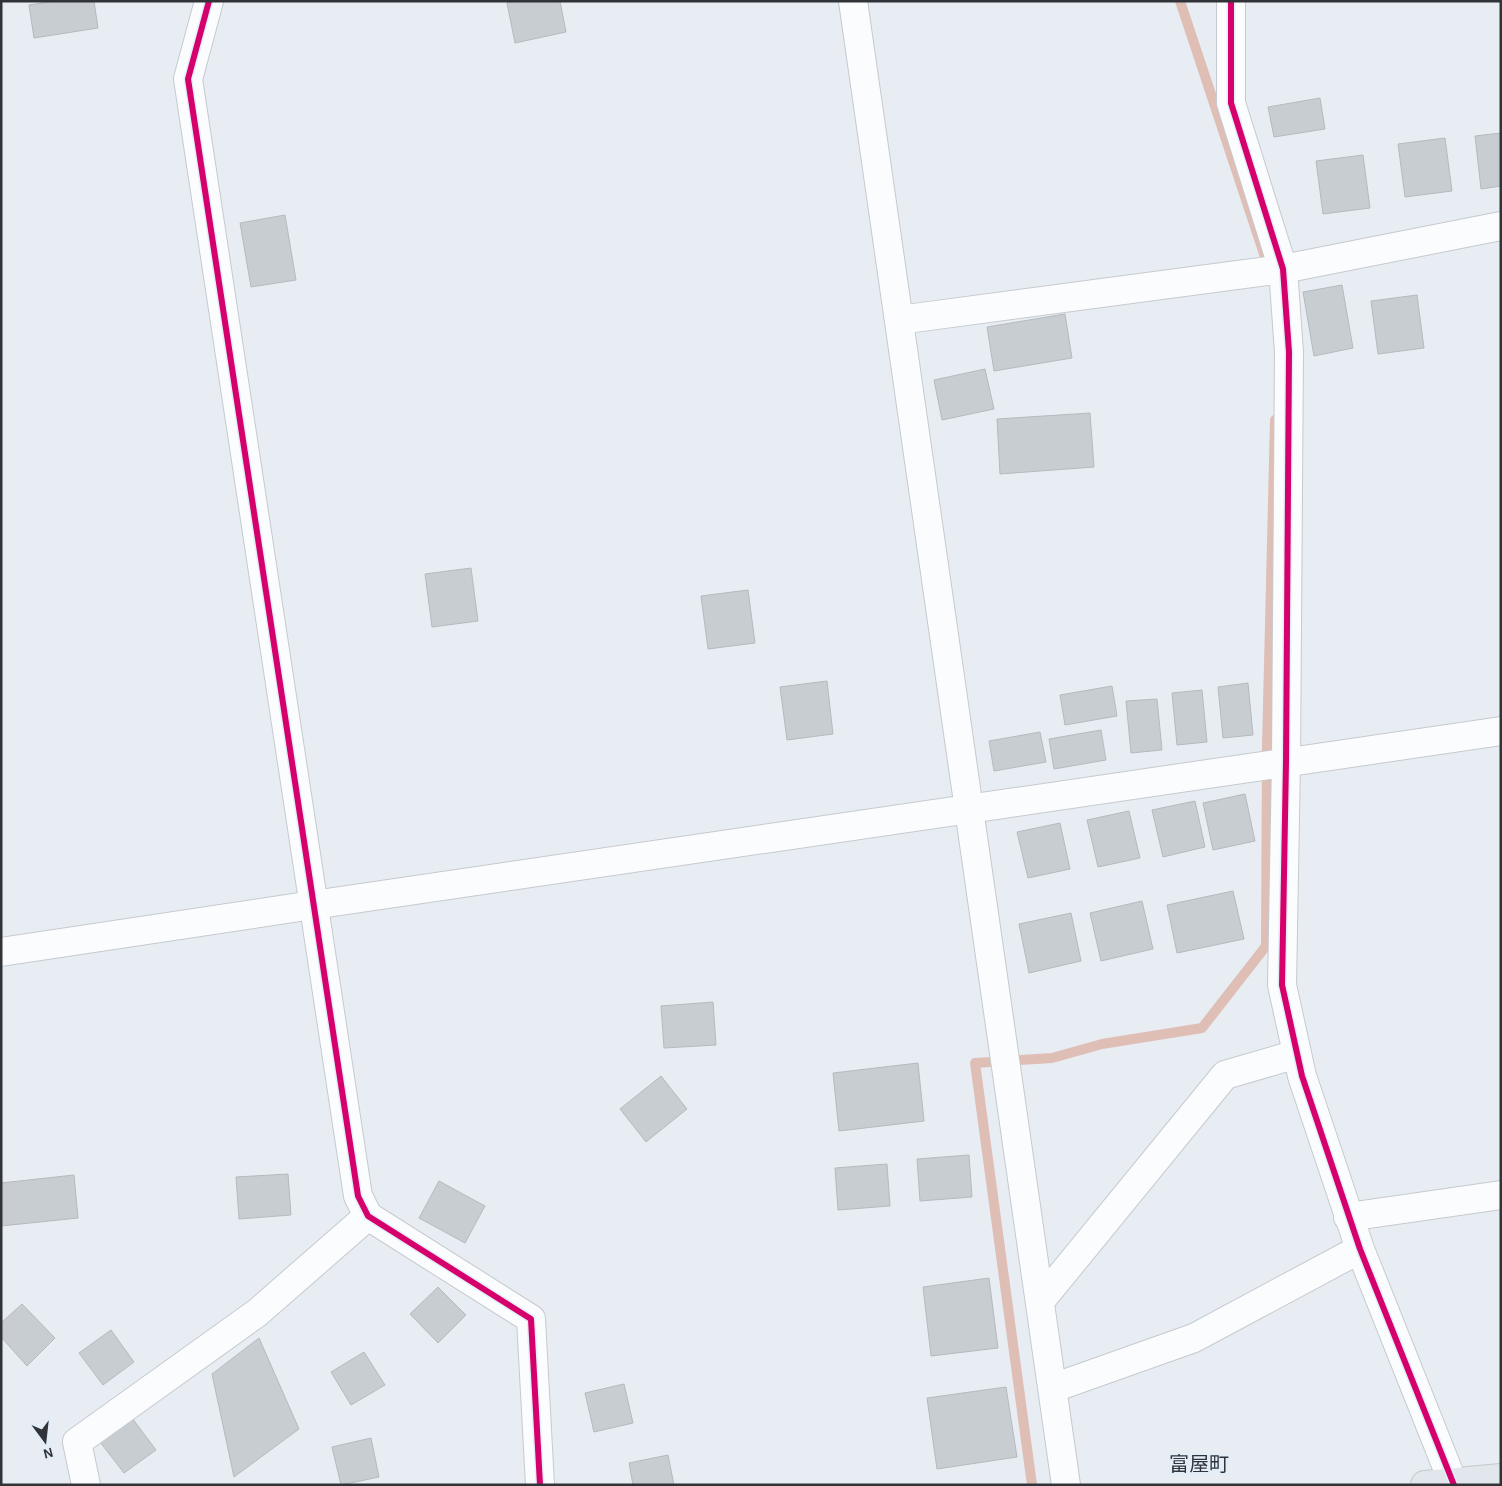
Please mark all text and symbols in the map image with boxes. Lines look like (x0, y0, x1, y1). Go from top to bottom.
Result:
north arrow (20, 1416, 70, 1466)
text: N (42, 1445, 55, 1461)
district label: 富屋町 (1169, 1453, 1229, 1475)

